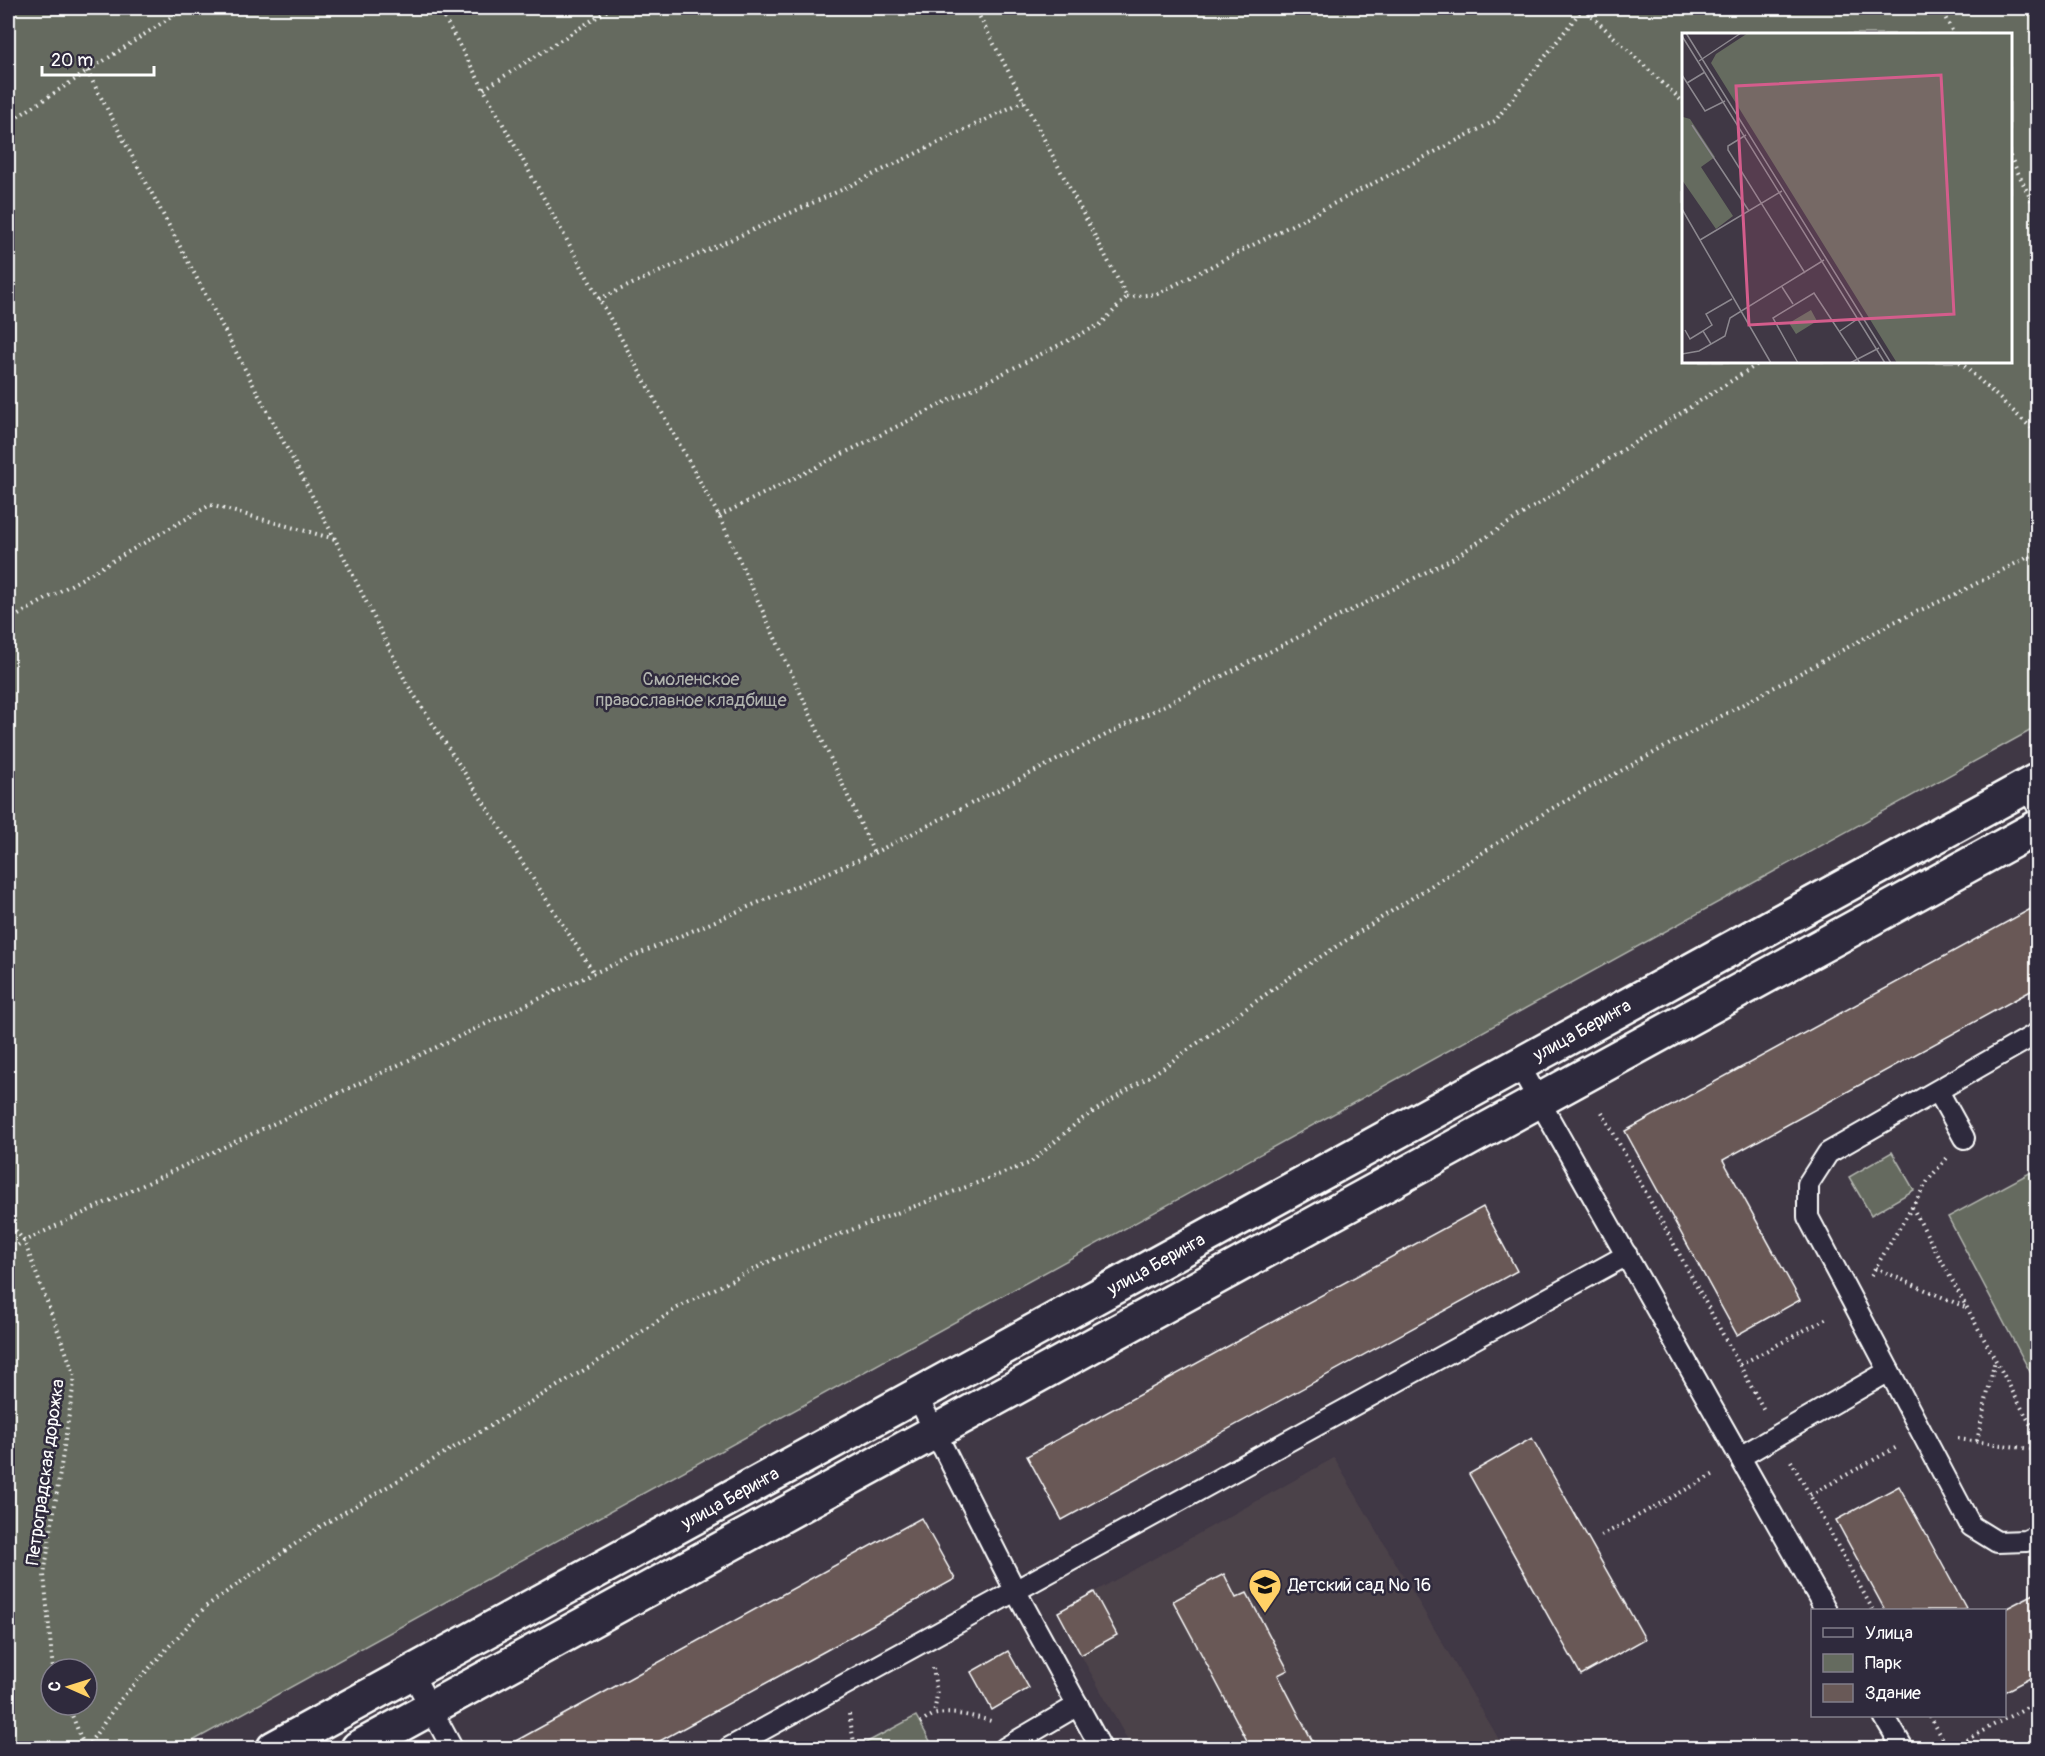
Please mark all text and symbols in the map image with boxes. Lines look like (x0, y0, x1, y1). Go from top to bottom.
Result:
inset map (1682, 33, 2012, 363)
scale bar (42, 39, 154, 77)
text: 20 m (51, 49, 93, 72)
park label: Смоленское православное кладбище (595, 668, 787, 712)
street label: улица Беринга (1528, 994, 1635, 1067)
street label: улица Беринга (1102, 1228, 1209, 1301)
street label: Петроградская дорожка (21, 1378, 70, 1567)
street label: улица Беринга (676, 1462, 783, 1535)
school or university icon: Детский сад № 16 (1247, 1567, 1283, 1614)
place label: Детский сад № 16 (1287, 1574, 1431, 1597)
legend (1811, 1609, 2006, 1717)
text: Улица (1865, 1622, 1913, 1645)
text: Парк (1865, 1652, 1902, 1675)
north arrow (39, 1657, 99, 1717)
text: С (45, 1681, 65, 1692)
text: Здание (1865, 1682, 1921, 1705)

